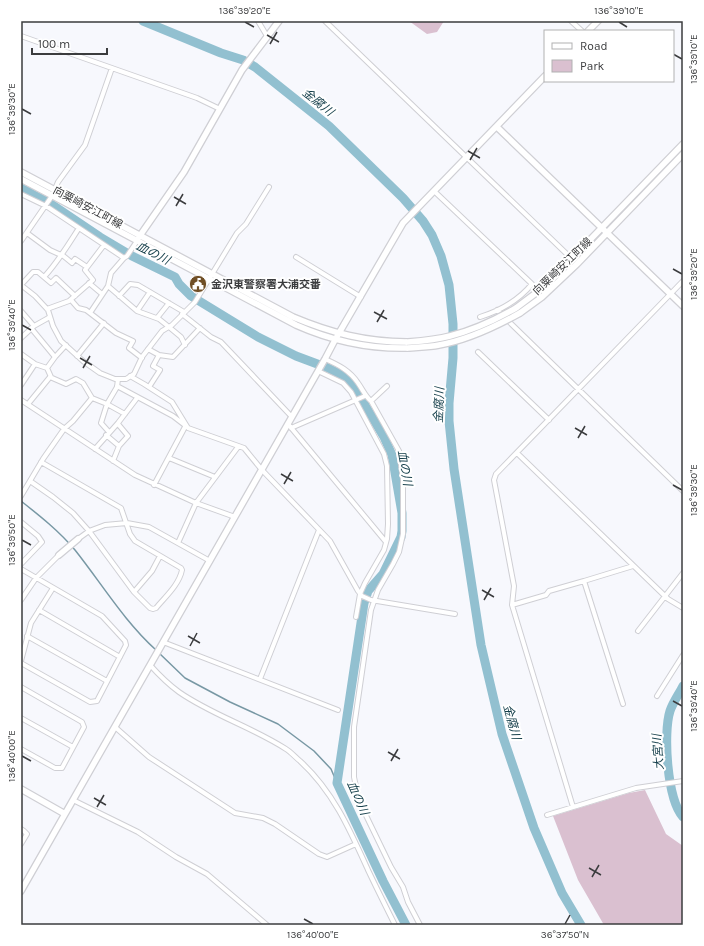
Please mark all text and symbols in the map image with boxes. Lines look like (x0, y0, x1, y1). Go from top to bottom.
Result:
text: 136°39'20"E (219, 5, 271, 17)
text: 136°39'10"E (594, 5, 644, 17)
scale bar (32, 30, 107, 56)
legend (544, 30, 674, 82)
text: 136°39'10"E (688, 34, 700, 84)
text: 100 m (38, 37, 70, 51)
text: Road (580, 39, 608, 53)
text: Park (580, 59, 605, 73)
text: 136°39'30"E (6, 83, 18, 135)
water label: 金腐川 (300, 85, 338, 120)
street label: 向粟崎安江町線 (51, 184, 125, 231)
street label: 向粟崎安江町線 (530, 235, 595, 298)
water label: 血の川 (134, 239, 174, 268)
text: 136°39'20"E (688, 248, 700, 300)
public building icon: 金沢東警察署大浦交番 (188, 274, 208, 294)
place label: 金沢東警察署大浦交番 (211, 278, 321, 291)
text: 136°39'40"E (6, 299, 18, 351)
water label: 金腐川 (431, 385, 447, 423)
water label: 血の川 (395, 449, 415, 489)
text: 136°39'30"E (688, 464, 700, 516)
text: 136°39'50"E (6, 514, 18, 566)
text: 136°39'40"E (688, 680, 700, 732)
water label: 金腐川 (501, 703, 524, 743)
text: 136°40'00"E (6, 730, 18, 782)
water label: 大宮川 (650, 732, 666, 770)
water label: 血の川 (344, 779, 373, 819)
text: 136°40'00"E (287, 929, 339, 941)
text: 36°37'50"N (541, 929, 589, 941)

